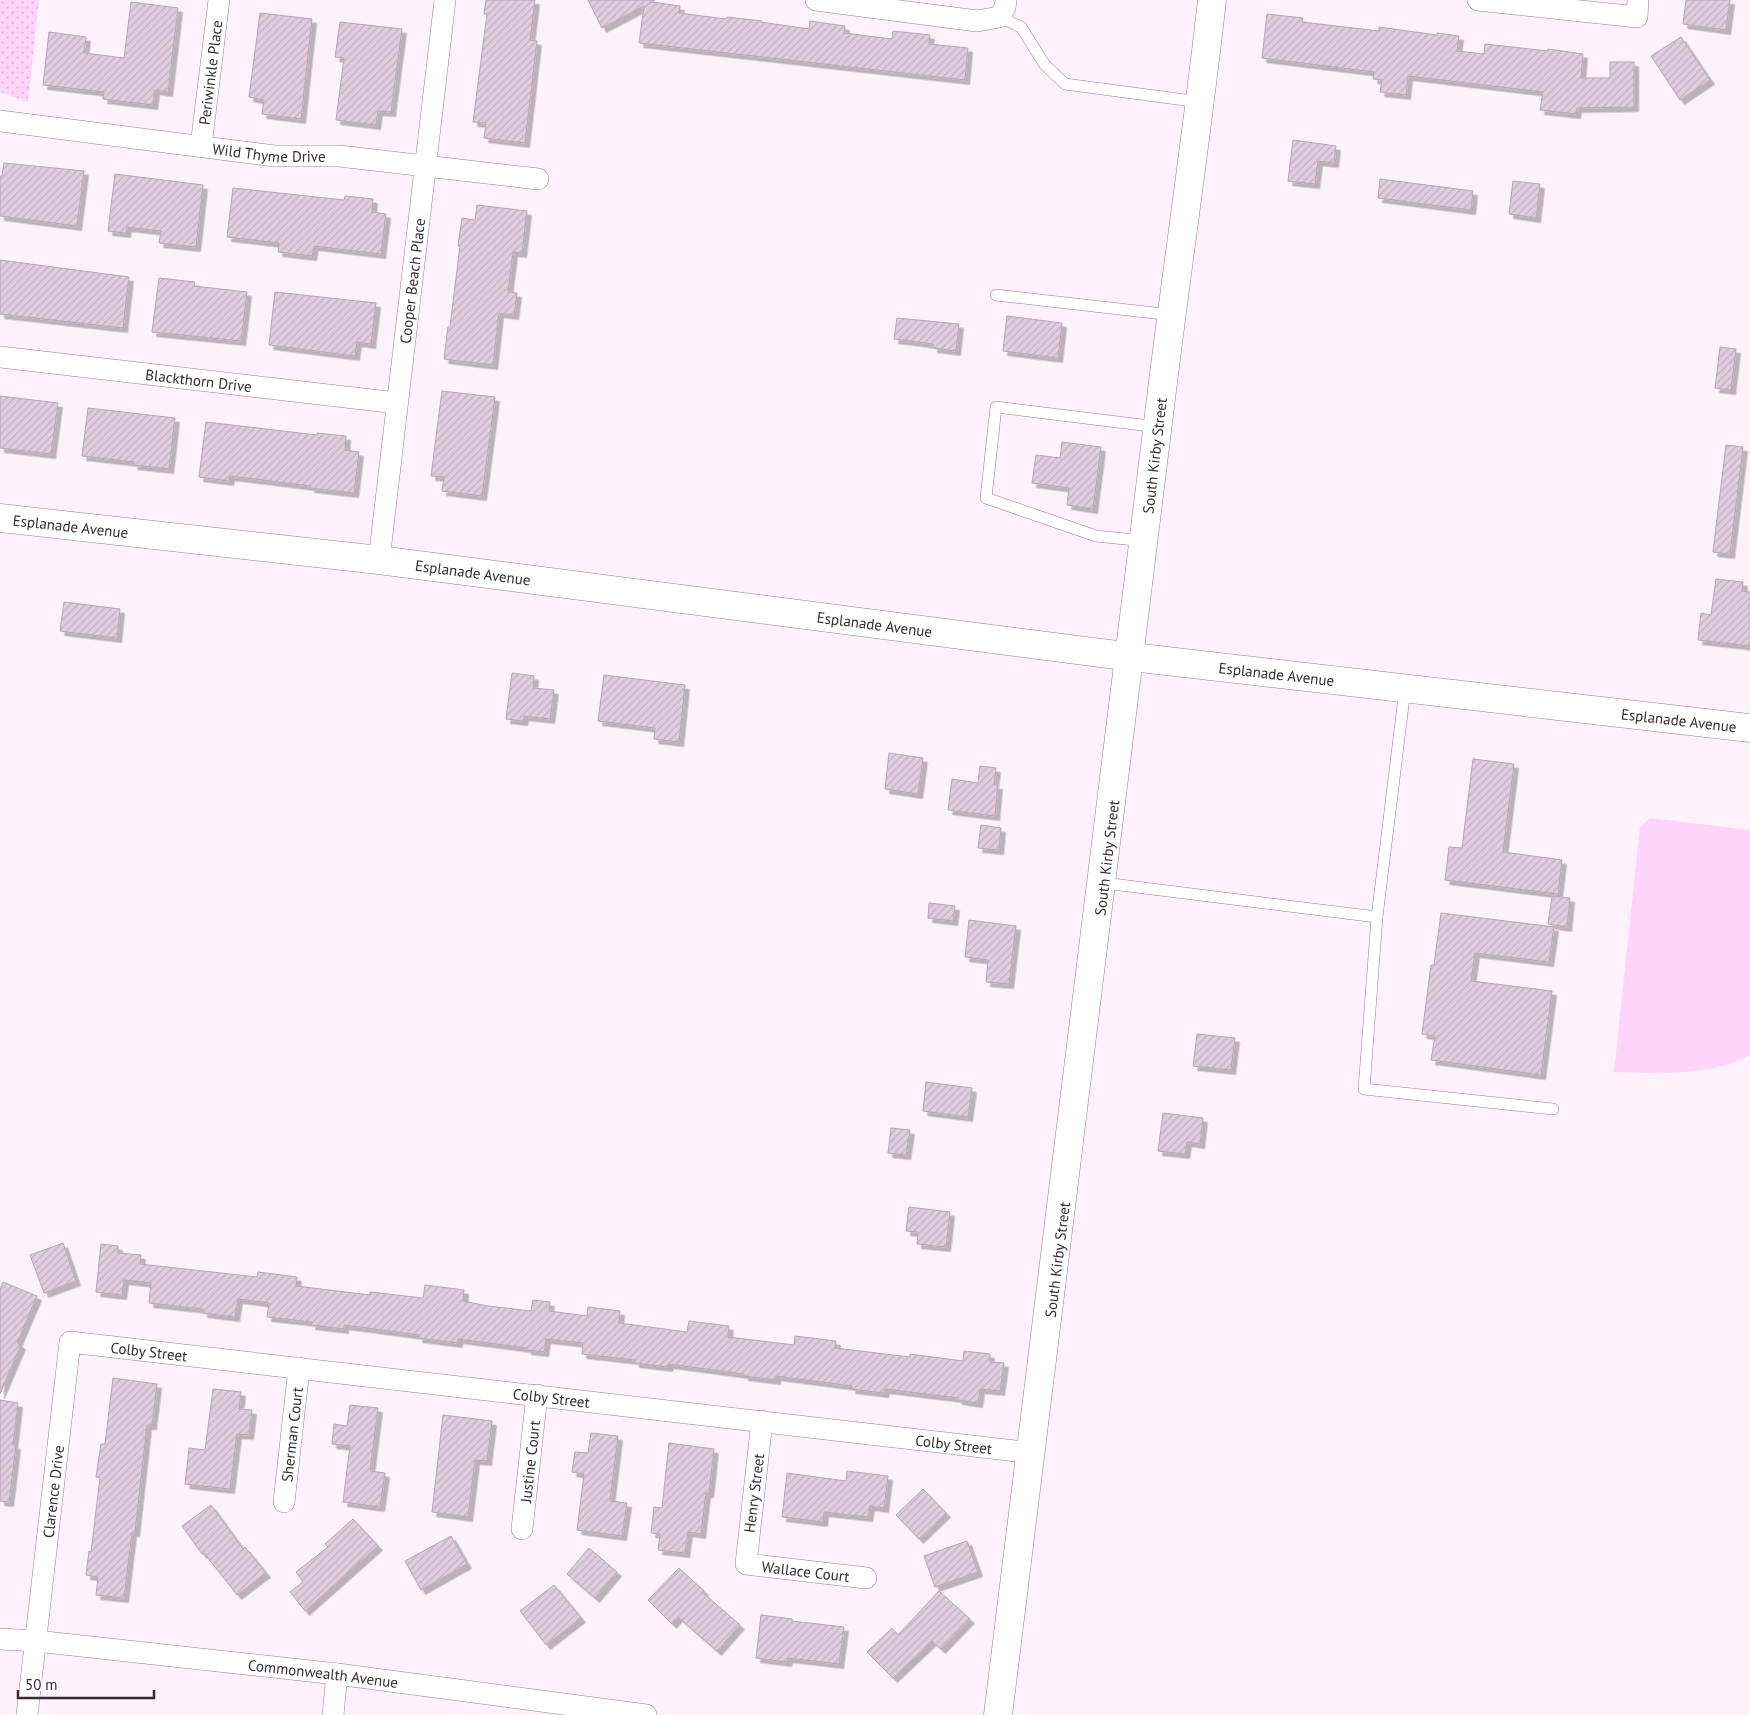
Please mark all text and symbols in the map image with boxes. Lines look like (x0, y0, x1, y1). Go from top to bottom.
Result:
street label: Periwinkle Place (194, 19, 226, 126)
street label: Wild Thyme Drive (211, 139, 326, 166)
street label: Cooper Beach Place (395, 217, 429, 345)
street label: Blackthorn Drive (144, 364, 253, 396)
street label: South Kirby Street (1138, 397, 1170, 515)
street label: Esplanade Avenue (12, 510, 129, 542)
street label: Esplanade Avenue (414, 555, 532, 589)
street label: Esplanade Avenue (816, 607, 933, 641)
street label: Esplanade Avenue (1218, 658, 1335, 690)
street label: Esplanade Avenue (1620, 704, 1738, 736)
street label: South Kirby Street (1090, 799, 1123, 917)
street label: South Kirby Street (1040, 1201, 1074, 1319)
street label: Colby Street (110, 1337, 188, 1365)
street label: Colby Street (512, 1384, 591, 1411)
street label: Sherman Court (277, 1386, 306, 1483)
street label: Justine Court (515, 1419, 544, 1505)
street label: Colby Street (914, 1430, 993, 1458)
street label: Clarence Drive (38, 1444, 68, 1539)
street label: Henry Street (740, 1452, 768, 1534)
street label: Wallace Court (761, 1556, 851, 1586)
street label: Commonwealth Avenue (247, 1655, 399, 1692)
scale bar (18, 1668, 154, 1700)
text: 50 m (25, 1675, 58, 1694)

